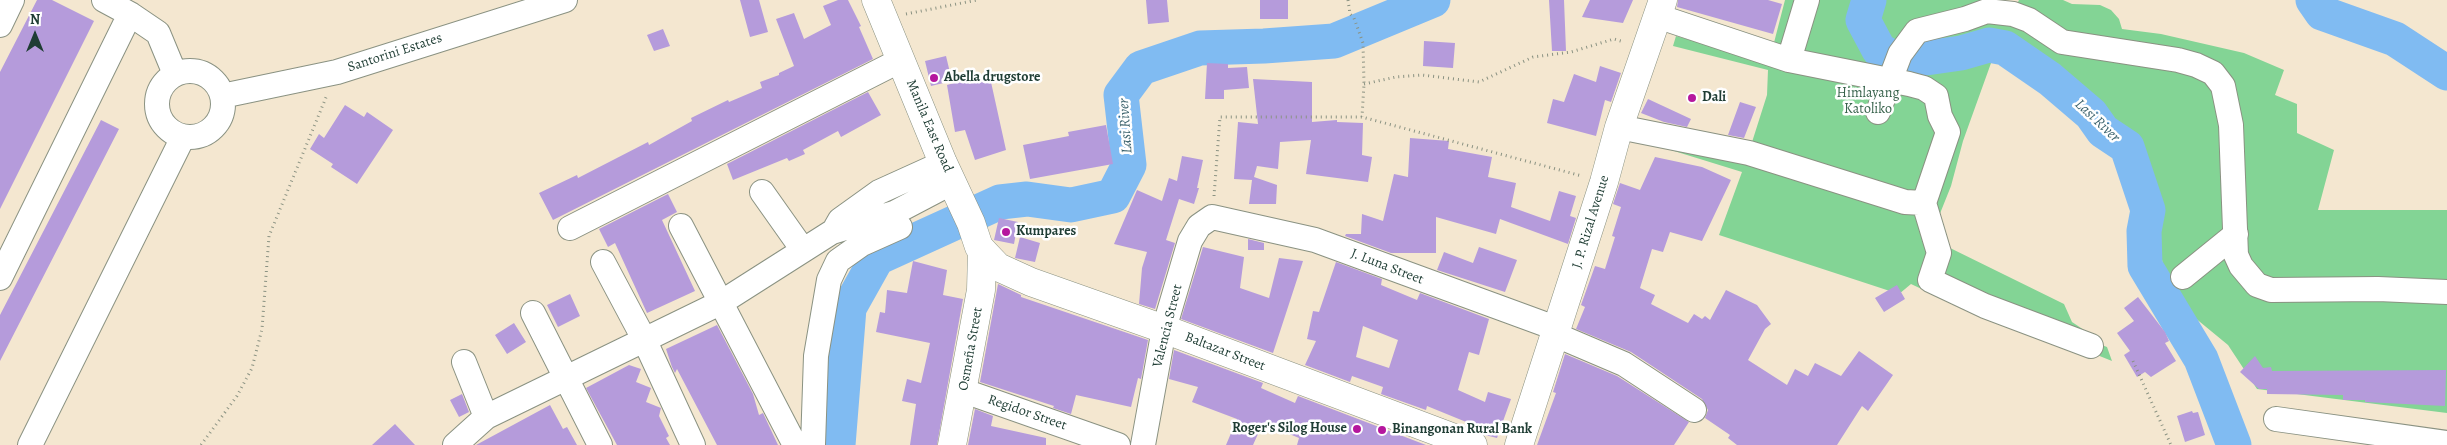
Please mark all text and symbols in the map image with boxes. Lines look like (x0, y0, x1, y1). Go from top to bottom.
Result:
north arrow (10, 10, 60, 60)
text: N (30, 10, 40, 29)
street label: Santorini Estates (346, 30, 444, 76)
place label: Abella drugstore (944, 70, 1041, 86)
marker: Abella drugstore (928, 72, 940, 84)
street label: Manila East Road (902, 77, 956, 175)
park label: Himlayang Katoliko (1837, 86, 1899, 118)
place label: Dali (1702, 90, 1726, 106)
marker: Dali (1686, 92, 1698, 104)
water label: Lasi River (2071, 96, 2123, 146)
water label: Lasi River (1115, 98, 1137, 154)
street label: J. P. Rizal Avenue (1569, 173, 1613, 271)
place label: Kumpares (1016, 224, 1076, 240)
marker: Kumpares (1000, 226, 1012, 238)
street label: J. Luna Street (1348, 245, 1426, 289)
street label: Valencia Street (1150, 283, 1186, 369)
street label: Osmeña Street (955, 306, 987, 392)
street label: Baltazar Street (1182, 329, 1268, 375)
street label: Regidor Street (985, 392, 1069, 434)
place label: Roger's Silog House (1232, 421, 1347, 437)
place label: Binangonan Rural Bank (1392, 422, 1532, 438)
marker: Roger's Silog House (1351, 423, 1363, 435)
marker: Binangonan Rural Bank (1376, 424, 1388, 436)

